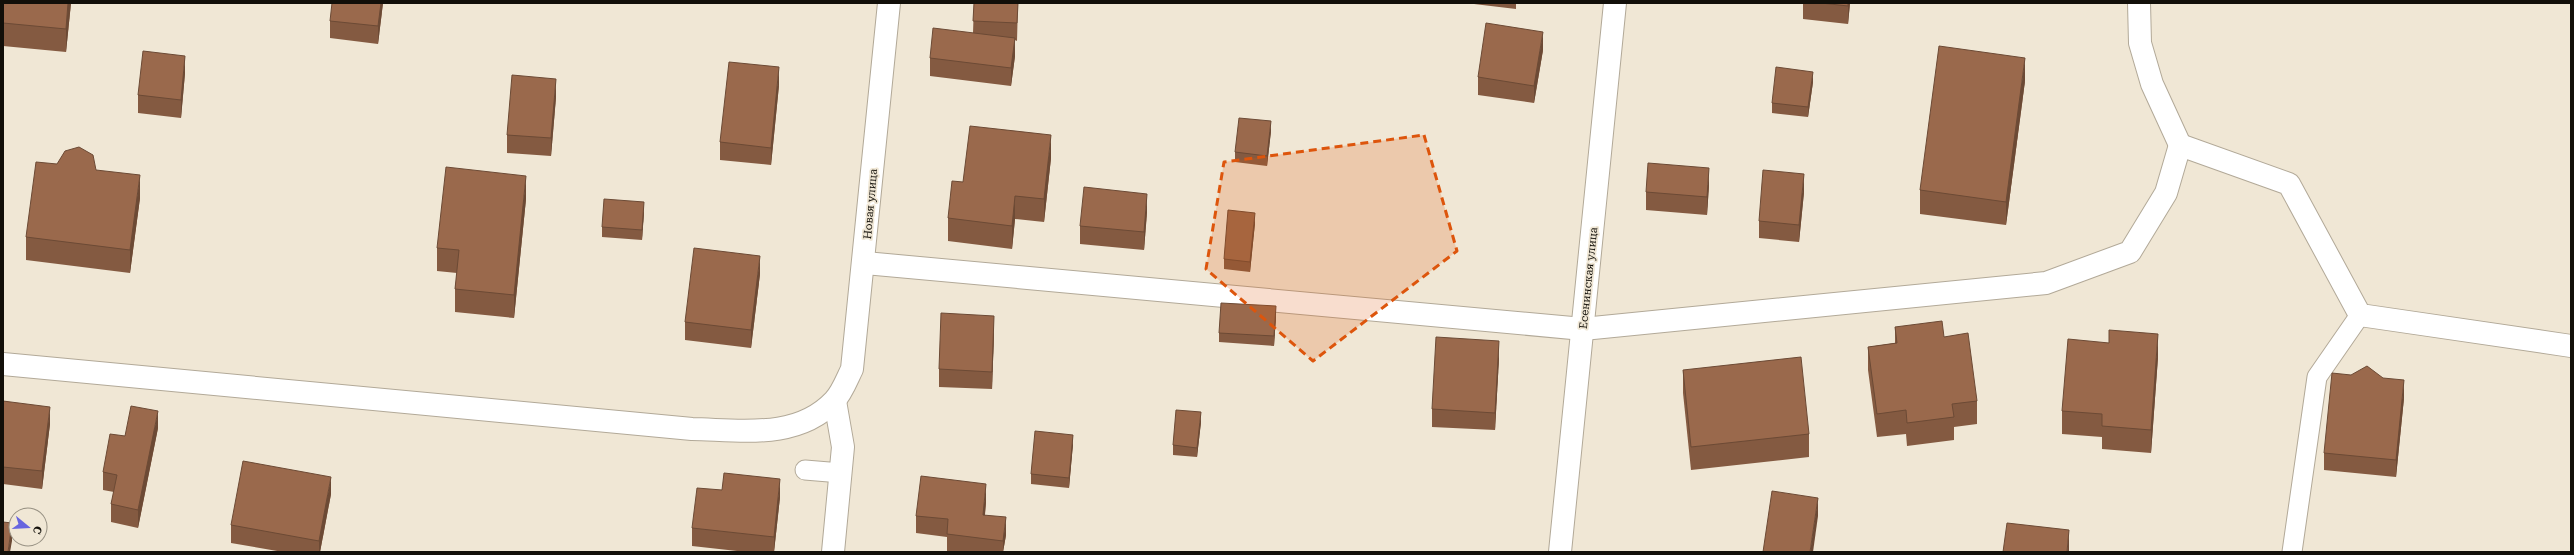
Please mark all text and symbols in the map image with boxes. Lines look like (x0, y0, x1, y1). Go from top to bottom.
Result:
street label: Новая улица (861, 168, 880, 240)
street label: Есенинская улица (1577, 226, 1600, 330)
north arrow (8, 507, 48, 547)
text: С (30, 524, 44, 536)

